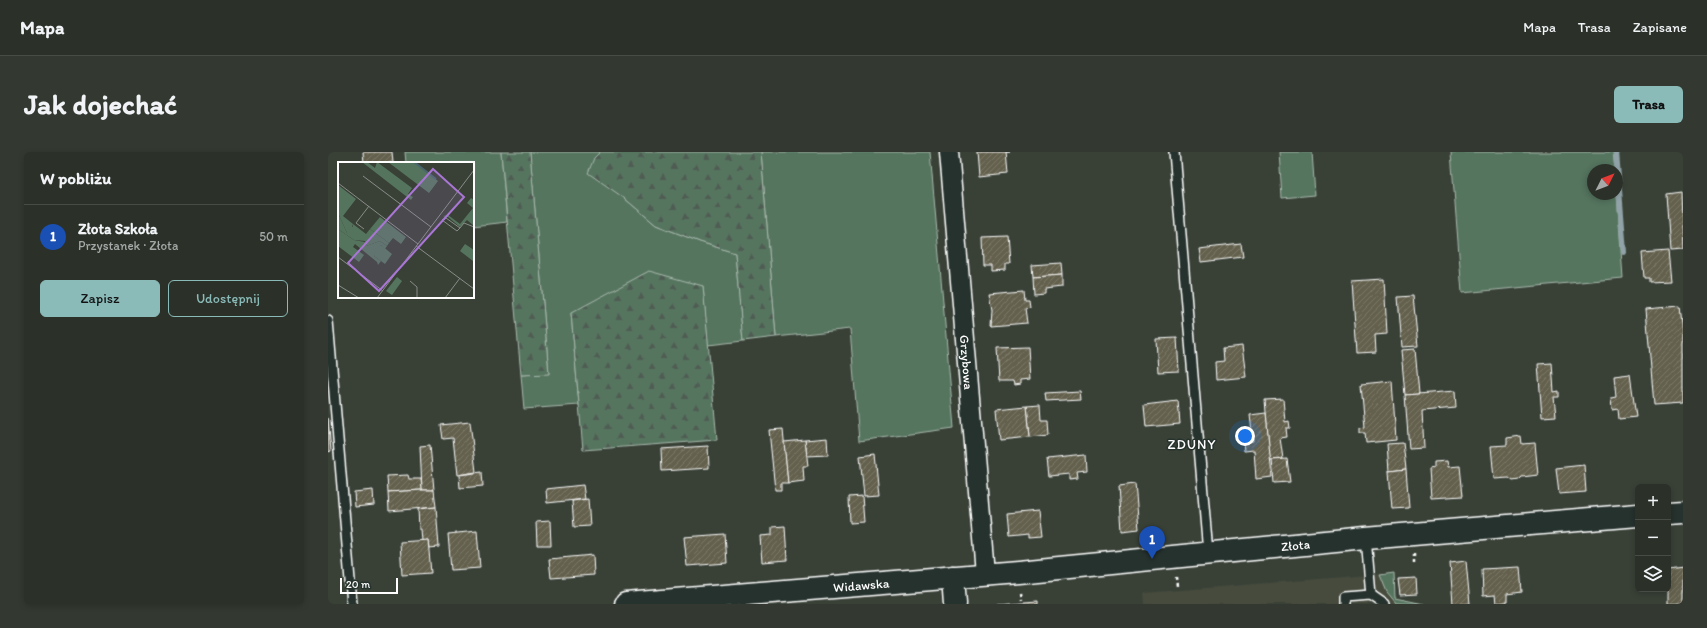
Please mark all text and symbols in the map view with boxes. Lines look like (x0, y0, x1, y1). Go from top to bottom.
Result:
text: Mapa (20, 16, 64, 39)
text: Mapa (1523, 19, 1556, 36)
text: Trasa (1578, 19, 1611, 36)
text: Zapisane (1633, 19, 1687, 36)
button: Trasa (1614, 86, 1683, 123)
text: Jak dojechać (24, 87, 177, 121)
inset map (338, 162, 474, 298)
north arrow (1587, 164, 1623, 200)
text: W pobliżu (40, 168, 111, 188)
text: Złota Szkoła (78, 220, 158, 238)
text: 1 (50, 229, 56, 244)
text: 50 m (259, 229, 288, 244)
text: Przystanek · Złota (78, 238, 178, 253)
button: Zapisz (40, 280, 160, 317)
button: Udostępnij (168, 280, 288, 317)
street label: Grzybowa (957, 334, 977, 391)
your location (1235, 426, 1255, 446)
district label: ZDUNY (1168, 436, 1216, 453)
map controls (1635, 484, 1671, 592)
button: + (1635, 484, 1671, 520)
button: − (1635, 520, 1671, 556)
pin: 1 (1139, 526, 1165, 559)
street label: Złota (1280, 536, 1311, 554)
button: layers (1635, 556, 1671, 592)
street label: Widawska (833, 575, 890, 595)
scale bar (340, 576, 398, 595)
text: 20 m (346, 578, 370, 591)

